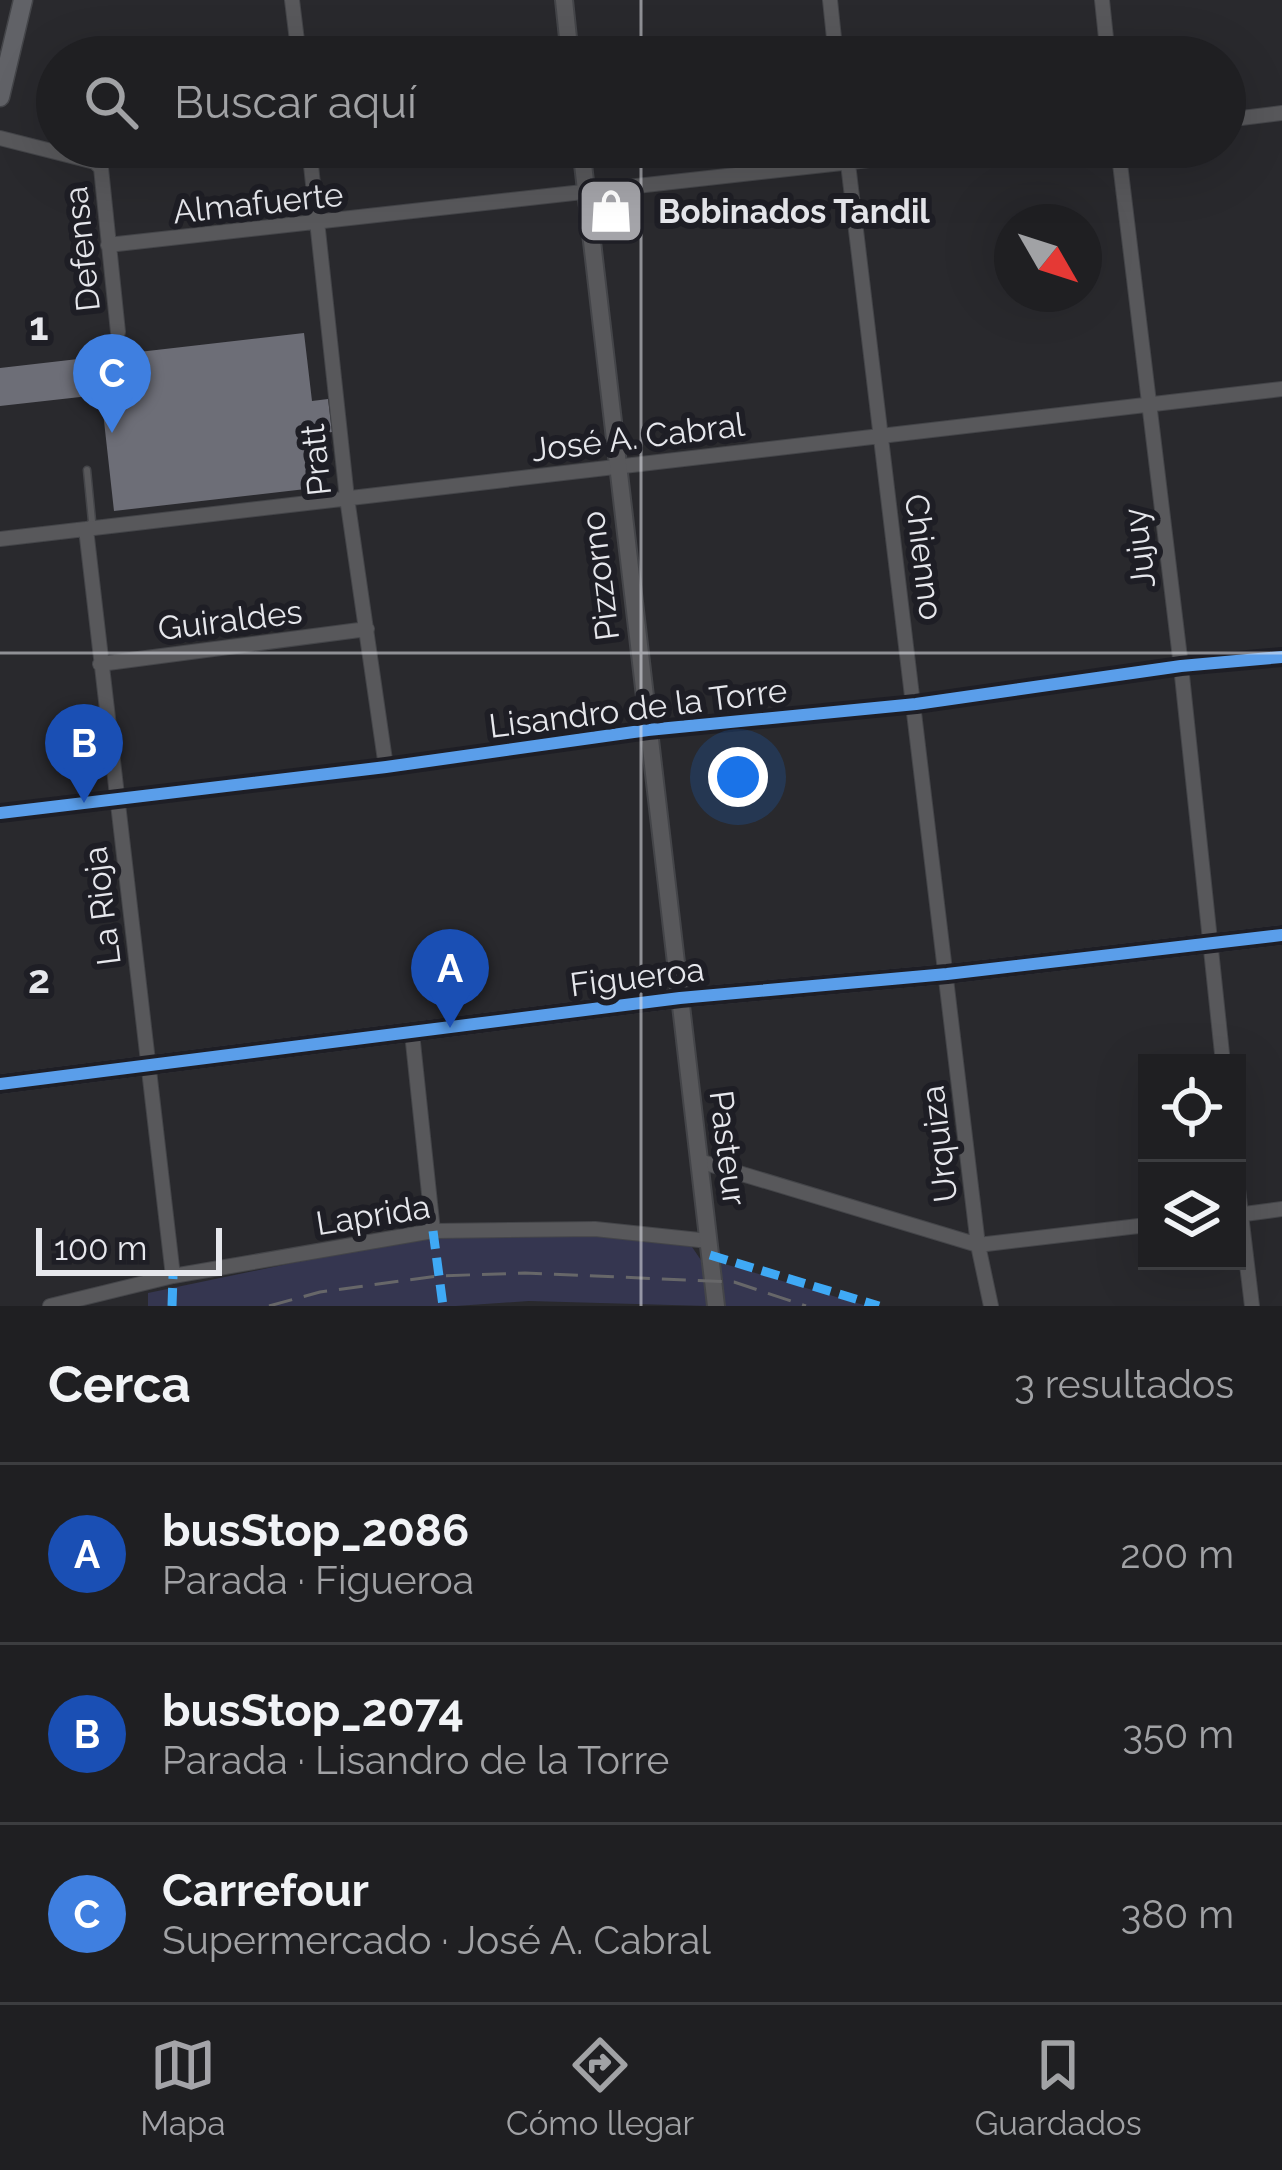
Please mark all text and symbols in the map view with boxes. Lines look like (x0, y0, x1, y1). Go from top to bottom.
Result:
search box (36, 36, 1246, 168)
icon: search (78, 69, 144, 135)
text: Buscar aquí (174, 76, 417, 129)
street label: Almafuerte (171, 175, 345, 231)
shop icon: Bobinados Tandil (576, 176, 646, 246)
street label: Defensa (56, 184, 108, 314)
place label: Bobinados Tandil (658, 192, 930, 231)
north arrow (994, 204, 1102, 312)
text: 1 (29, 303, 49, 349)
pin: C (73, 334, 151, 433)
street label: José A. Cabral (529, 404, 748, 469)
street label: Pratt (293, 422, 339, 498)
street label: Chienno (897, 492, 951, 622)
street label: Jujuy (1115, 506, 1163, 590)
street label: Pizzorno (573, 509, 627, 643)
street label: Guiraldes (156, 592, 304, 648)
street label: Lisandro de la Torre (487, 670, 789, 746)
pin: B (45, 704, 123, 803)
your location (708, 747, 768, 807)
street label: La Rioja (75, 844, 129, 968)
pin: A (411, 929, 489, 1028)
street label: Figueroa (568, 949, 706, 1005)
text: 2 (28, 956, 50, 1002)
map controls (1138, 1054, 1246, 1270)
button: locate (1138, 1054, 1246, 1162)
street label: Urquiza (913, 1083, 965, 1205)
street label: Pasteur (702, 1088, 754, 1208)
button: layers (1138, 1162, 1246, 1270)
street label: Laprida (313, 1187, 433, 1243)
scale bar (36, 1222, 222, 1275)
text: 100 m (54, 1229, 147, 1268)
text: Cerca (48, 1354, 191, 1414)
text: 3 resultados (1014, 1361, 1234, 1407)
text: busStop_2086 (162, 1504, 469, 1557)
text: A (74, 1531, 100, 1577)
text: 200 m (1120, 1531, 1234, 1577)
text: Parada · Figueroa (162, 1557, 474, 1603)
text: busStop_2074 (162, 1684, 464, 1737)
text: B (74, 1711, 100, 1757)
text: 350 m (1122, 1711, 1234, 1757)
text: Parada · Lisandro de la Torre (162, 1737, 670, 1783)
text: Carrefour (162, 1864, 369, 1917)
text: C (74, 1891, 100, 1937)
text: 380 m (1120, 1891, 1234, 1937)
text: Supermercado · José A. Cabral (162, 1917, 711, 1963)
tab: Mapa (140, 2032, 225, 2143)
tab: Cómo llegar (506, 2032, 694, 2143)
tab: Guardados (975, 2032, 1142, 2143)

